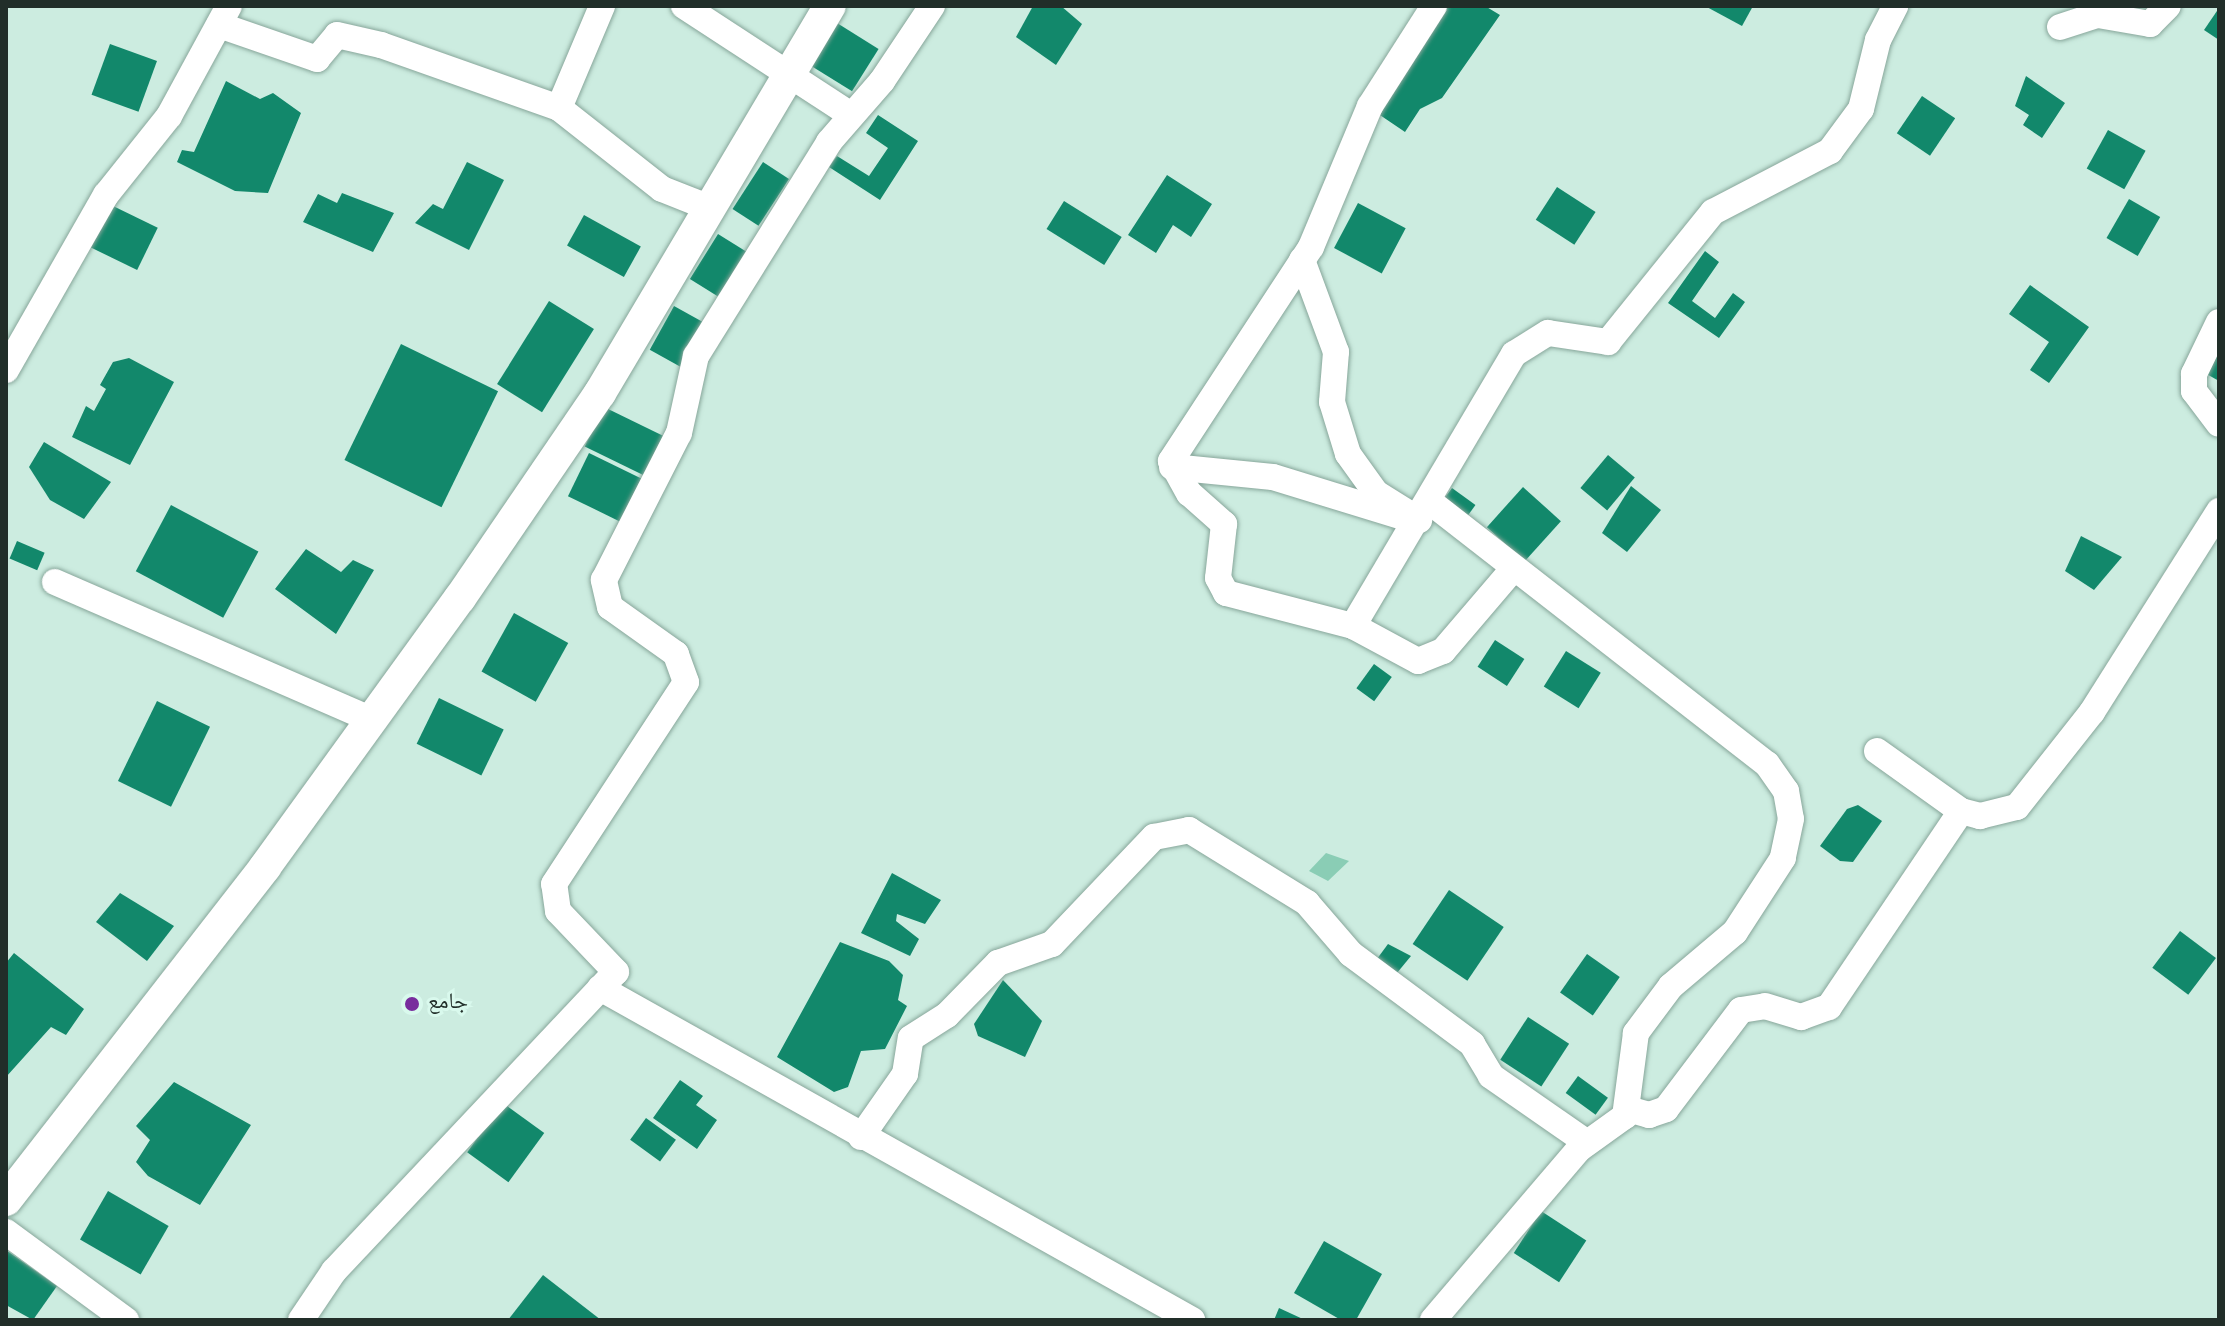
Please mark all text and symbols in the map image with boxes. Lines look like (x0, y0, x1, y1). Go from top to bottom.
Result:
place label: جامع (428, 991, 468, 1017)
marker: جامع (403, 995, 421, 1013)

